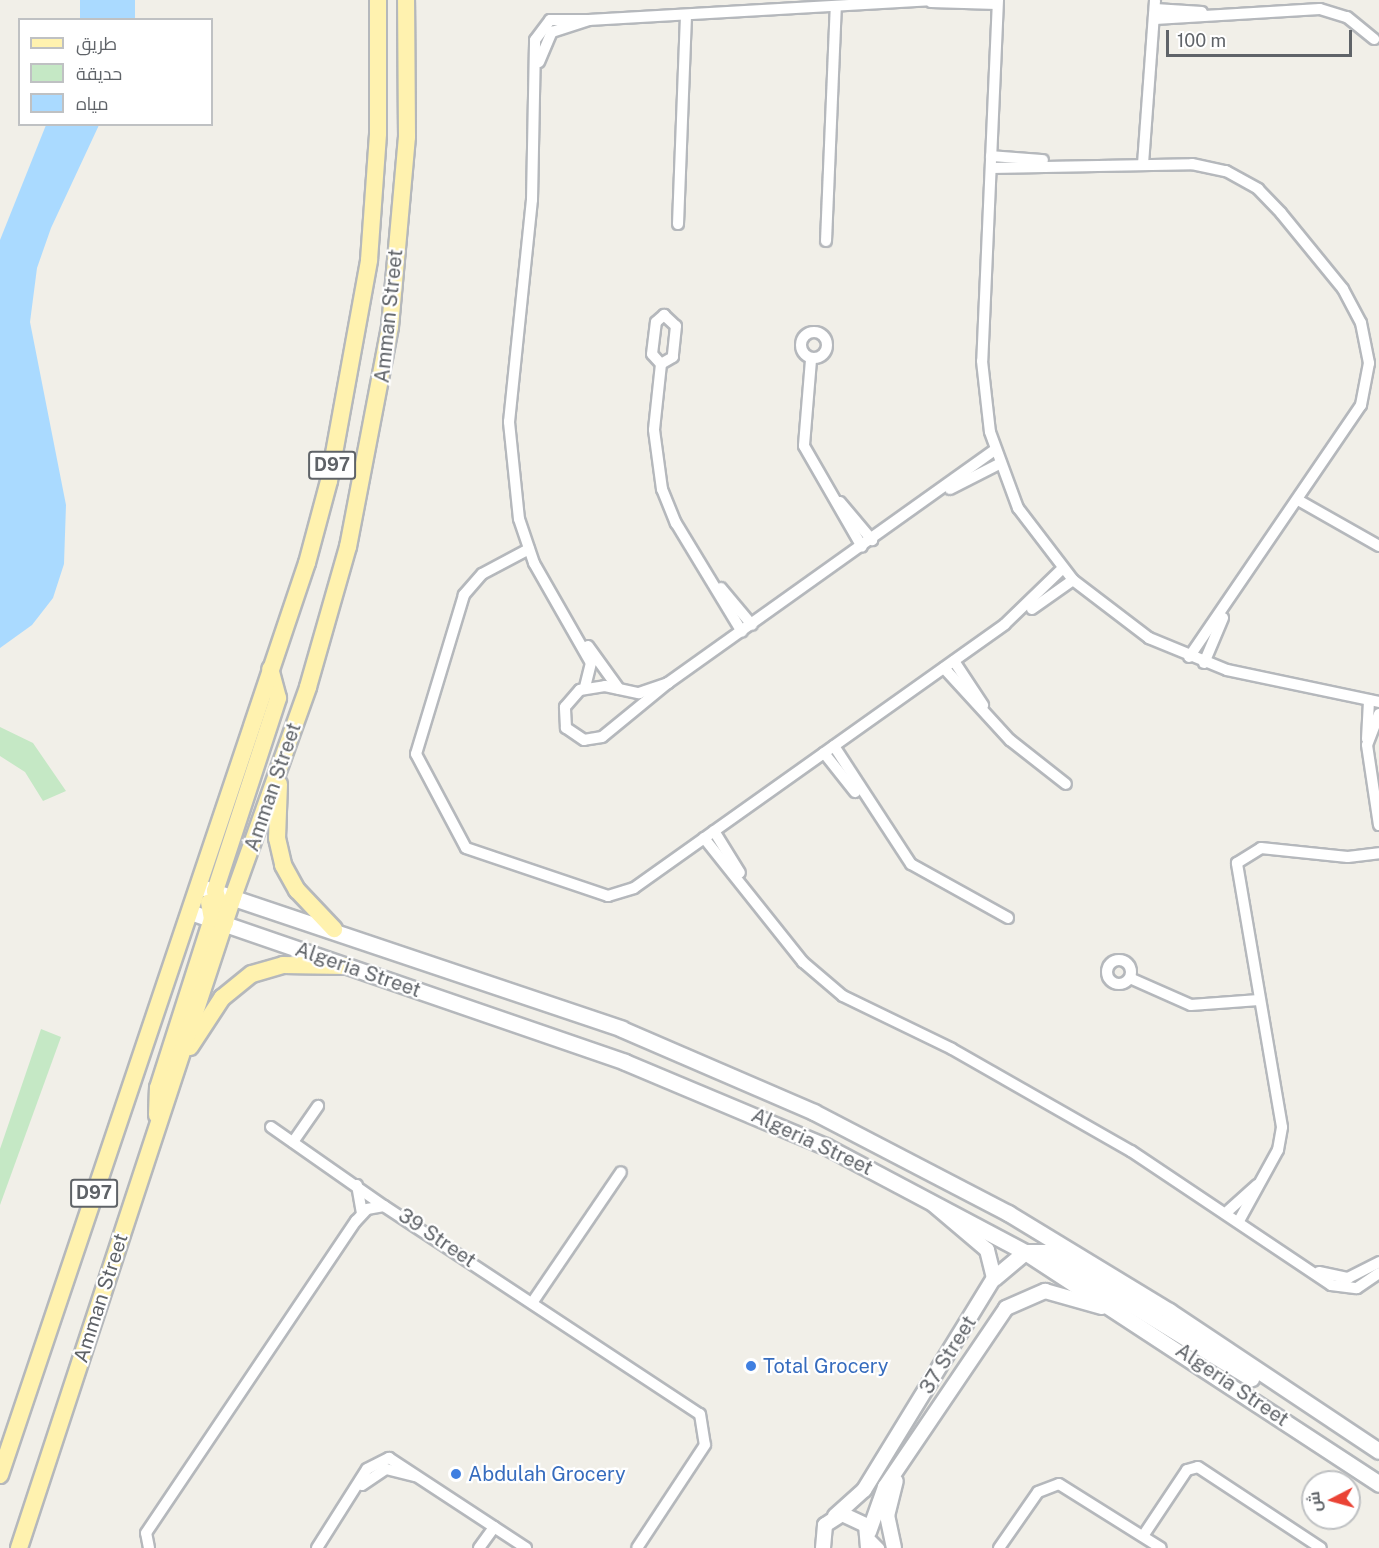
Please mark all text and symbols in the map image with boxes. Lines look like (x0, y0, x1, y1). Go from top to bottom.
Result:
legend (18, 18, 213, 126)
scale bar (1169, 18, 1355, 56)
text: 100 m (1177, 30, 1226, 51)
text: طريق (76, 33, 117, 54)
text: حديقة (76, 63, 122, 84)
text: مياه (76, 93, 109, 114)
street label: Amman Street (370, 248, 408, 384)
road number: D97 (308, 450, 356, 480)
street label: Amman Street (240, 719, 306, 855)
street label: Algeria Street (292, 937, 424, 1003)
street label: Algeria Street (748, 1103, 876, 1181)
road number: D97 (70, 1178, 118, 1208)
street label: 39 Street (394, 1203, 480, 1273)
street label: Amman Street (69, 1230, 133, 1366)
street label: 37 Street (915, 1312, 981, 1398)
street label: Algeria Street (1171, 1338, 1293, 1432)
place label: Total Grocery (763, 1354, 889, 1378)
marker: Total Grocery (744, 1359, 758, 1373)
place label: Abdulah Grocery (468, 1462, 626, 1486)
marker: Abdulah Grocery (449, 1467, 463, 1481)
north arrow (1301, 1470, 1361, 1530)
text: ش (1304, 1491, 1325, 1513)

